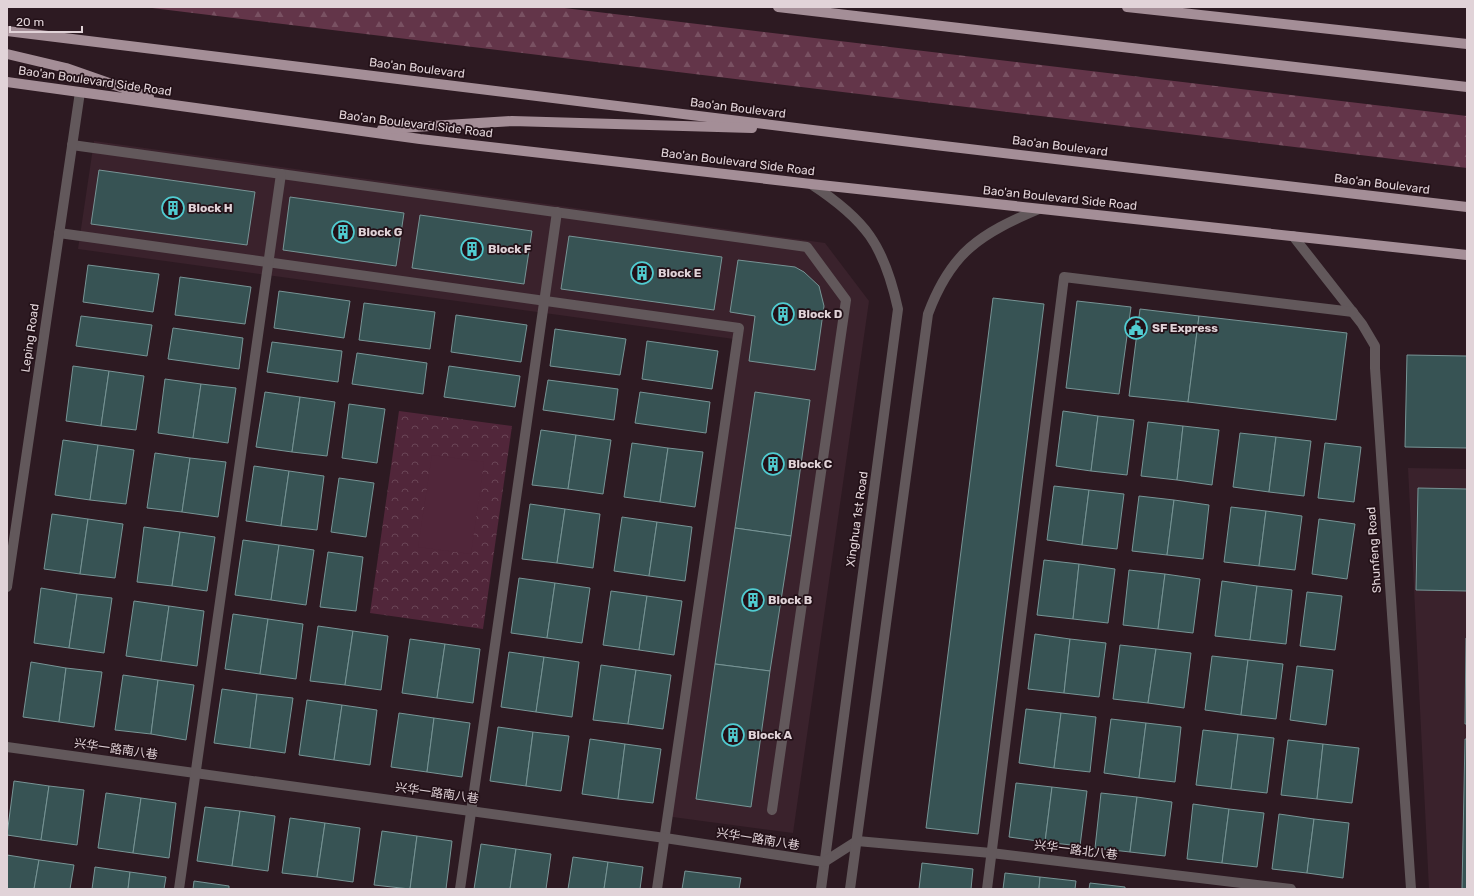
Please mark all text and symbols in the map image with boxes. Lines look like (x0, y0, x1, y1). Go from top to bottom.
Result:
scale bar (10, 8, 82, 34)
text: 20 m (16, 15, 44, 29)
street label: Bao'an Boulevard (368, 55, 466, 81)
street label: Bao'an Boulevard Side Road (17, 63, 173, 99)
street label: Bao'an Boulevard (689, 95, 787, 121)
street label: Bao'an Boulevard Side Road (338, 108, 494, 140)
street label: Bao'an Boulevard (1011, 133, 1109, 159)
street label: Bao'an Boulevard Side Road (660, 146, 816, 178)
street label: Bao'an Boulevard (1333, 171, 1431, 197)
street label: Bao'an Boulevard Side Road (982, 183, 1138, 213)
building icon: Block H (160, 195, 186, 221)
place label: Block H (188, 201, 233, 215)
building icon: Block G (330, 219, 356, 245)
place label: Block G (358, 225, 403, 239)
building icon: Block F (459, 236, 485, 262)
place label: Block F (488, 242, 531, 256)
building icon: Block E (629, 260, 655, 286)
place label: Block E (658, 266, 702, 280)
building icon: Block D (770, 301, 796, 327)
street label: Leping Road (18, 303, 42, 373)
place label: Block D (798, 307, 843, 321)
public building icon: SF Express (1123, 315, 1149, 341)
place label: SF Express (1152, 321, 1218, 335)
building icon: Block C (760, 451, 786, 477)
place label: Block C (788, 457, 833, 471)
street label: Xinghua 1st Road (843, 470, 871, 568)
street label: Shunfeng Road (1364, 507, 1384, 593)
building icon: Block B (740, 587, 766, 613)
place label: Block B (768, 593, 812, 607)
building icon: Block A (720, 722, 746, 748)
place label: Block A (748, 728, 793, 742)
street label: 兴华一路南八巷 (73, 736, 159, 762)
street label: 兴华一路南八巷 (394, 780, 480, 806)
street label: 兴华一路南八巷 (715, 826, 801, 852)
street label: 兴华一路北八巷 (1033, 838, 1119, 862)

